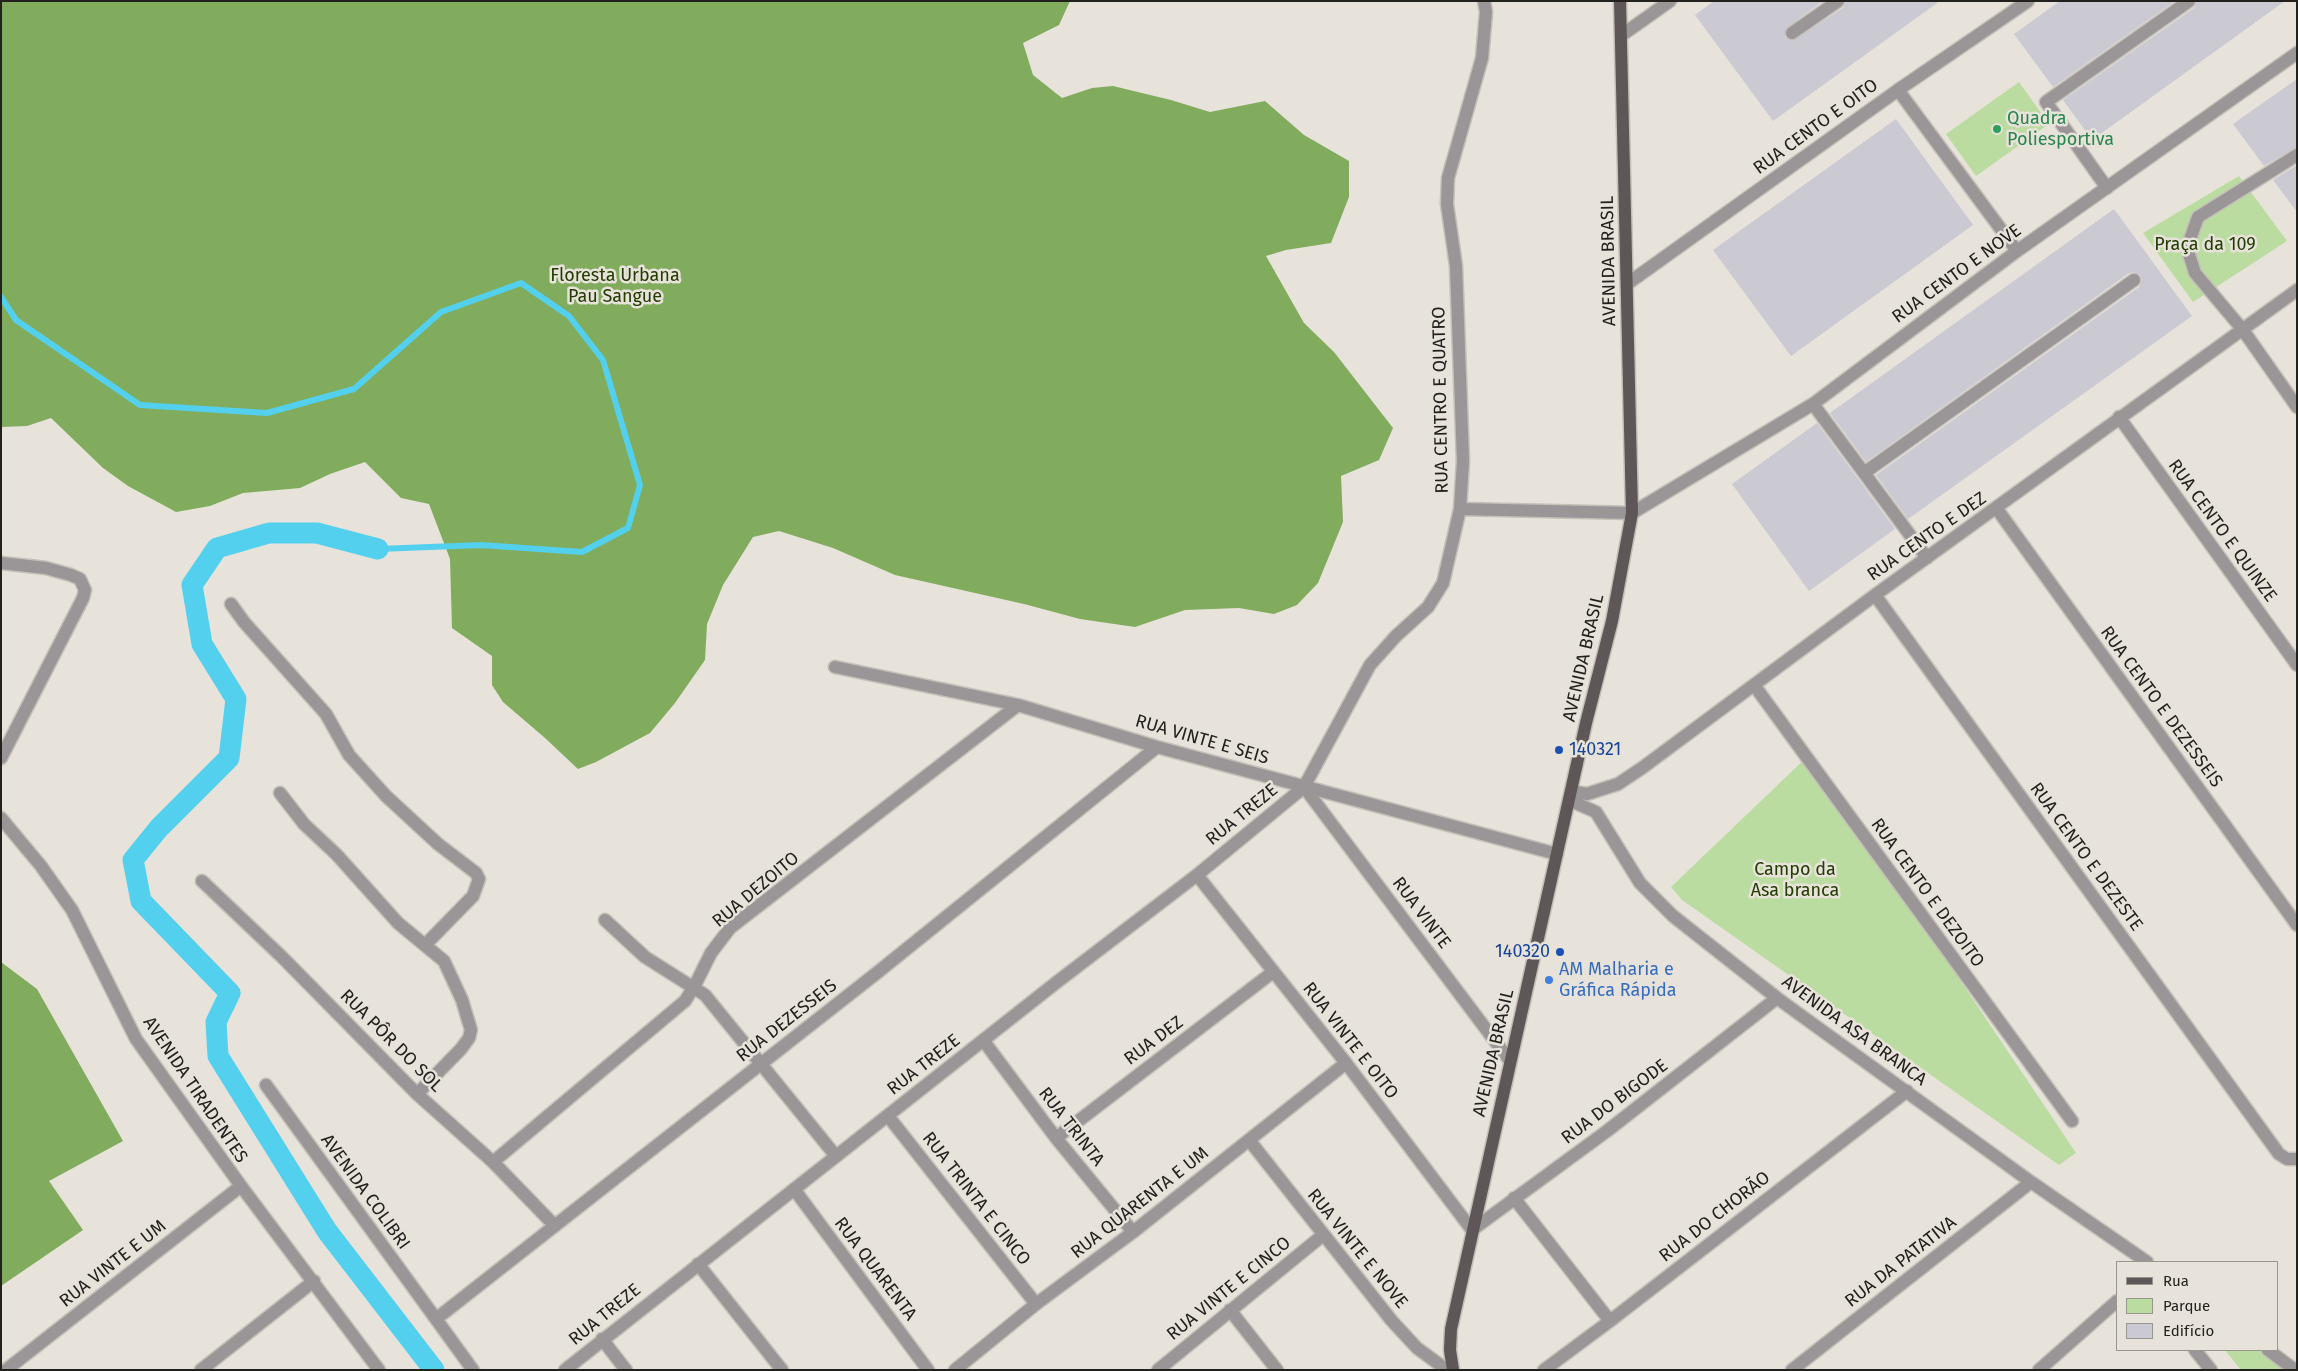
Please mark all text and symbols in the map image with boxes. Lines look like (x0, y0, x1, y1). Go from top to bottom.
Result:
street label: RUA CENTO E OITO (1749, 75, 1883, 179)
place label: Quadra Poliesportiva (2007, 108, 2114, 150)
marker: Quadra Poliesportiva (1991, 123, 2003, 135)
street label: AVENIDA BRASIL (1597, 196, 1621, 326)
street label: RUA CENTO E NOVE (1888, 220, 2026, 328)
park label: Praça da 109 (2154, 234, 2256, 256)
park label: Floresta Urbana Pau Sangue (550, 265, 680, 308)
street label: RUA CENTRO E QUATRO (1429, 306, 1453, 494)
street label: RUA CENTO E QUINZE (2163, 456, 2281, 606)
street label: RUA CENTO E DEZ (1863, 488, 1991, 586)
street label: AVENIDA BRASIL (1559, 592, 1609, 724)
street label: RUA CENTO E DEZESSEIS (2095, 622, 2227, 792)
street label: RUA VINTE E SEIS (1133, 711, 1271, 769)
place label: 140321 (1569, 739, 1621, 761)
marker: 140321 (1553, 744, 1565, 756)
street label: RUA TREZE (1202, 779, 1282, 851)
street label: RUA CENTO E DEZESTE (2025, 779, 2147, 935)
street label: RUA CENTO E DEZOITO (1866, 814, 1988, 972)
street label: RUA DEZOITO (708, 848, 804, 932)
park label: Campo da Asa branca (1751, 859, 1839, 902)
street label: RUA VINTE (1387, 873, 1455, 953)
place label: 140320 (1495, 941, 1550, 963)
marker: 140320 (1554, 946, 1566, 958)
place label: AM Malharia e Gráfica Rápida (1559, 959, 1677, 1002)
street label: AVENIDA ASA BRANCA (1777, 971, 1931, 1091)
marker: AM Malharia e Gráfica Rápida (1543, 974, 1555, 986)
street label: RUA DEZESSEIS (732, 975, 842, 1067)
street label: RUA VINTE E OITO (1298, 978, 1402, 1104)
street label: RUA PÔR DO SOL (335, 985, 447, 1097)
street label: AVENIDA BRASIL (1469, 987, 1519, 1119)
street label: RUA DEZ (1120, 1012, 1188, 1070)
street label: AVENIDA TIRADENTES (138, 1013, 252, 1167)
street label: RUA TREZE (883, 1030, 965, 1100)
street label: RUA DO BIGODE (1558, 1055, 1672, 1149)
street label: RUA TRINTA (1034, 1083, 1108, 1171)
street label: RUA TRINTA E CINCO (917, 1128, 1035, 1270)
street label: AVENIDA COLIBRI (316, 1130, 414, 1254)
street label: RUA QUARENTA E UM (1067, 1143, 1213, 1263)
street label: RUA DO CHORÃO (1655, 1167, 1775, 1267)
street label: RUA VINTE E NOVE (1302, 1185, 1412, 1313)
street label: RUA DA PATATIVA (1841, 1212, 1961, 1312)
street label: RUA QUARENTA (829, 1213, 921, 1325)
street label: RUA VINTE E UM (55, 1216, 171, 1312)
street label: RUA VINTE E CINCO (1163, 1232, 1295, 1346)
legend (2116, 1261, 2278, 1351)
text: Rua (2163, 1272, 2189, 1290)
street label: RUA TREZE (565, 1279, 645, 1351)
text: Parque (2163, 1297, 2210, 1315)
text: Edifício (2163, 1322, 2214, 1340)

